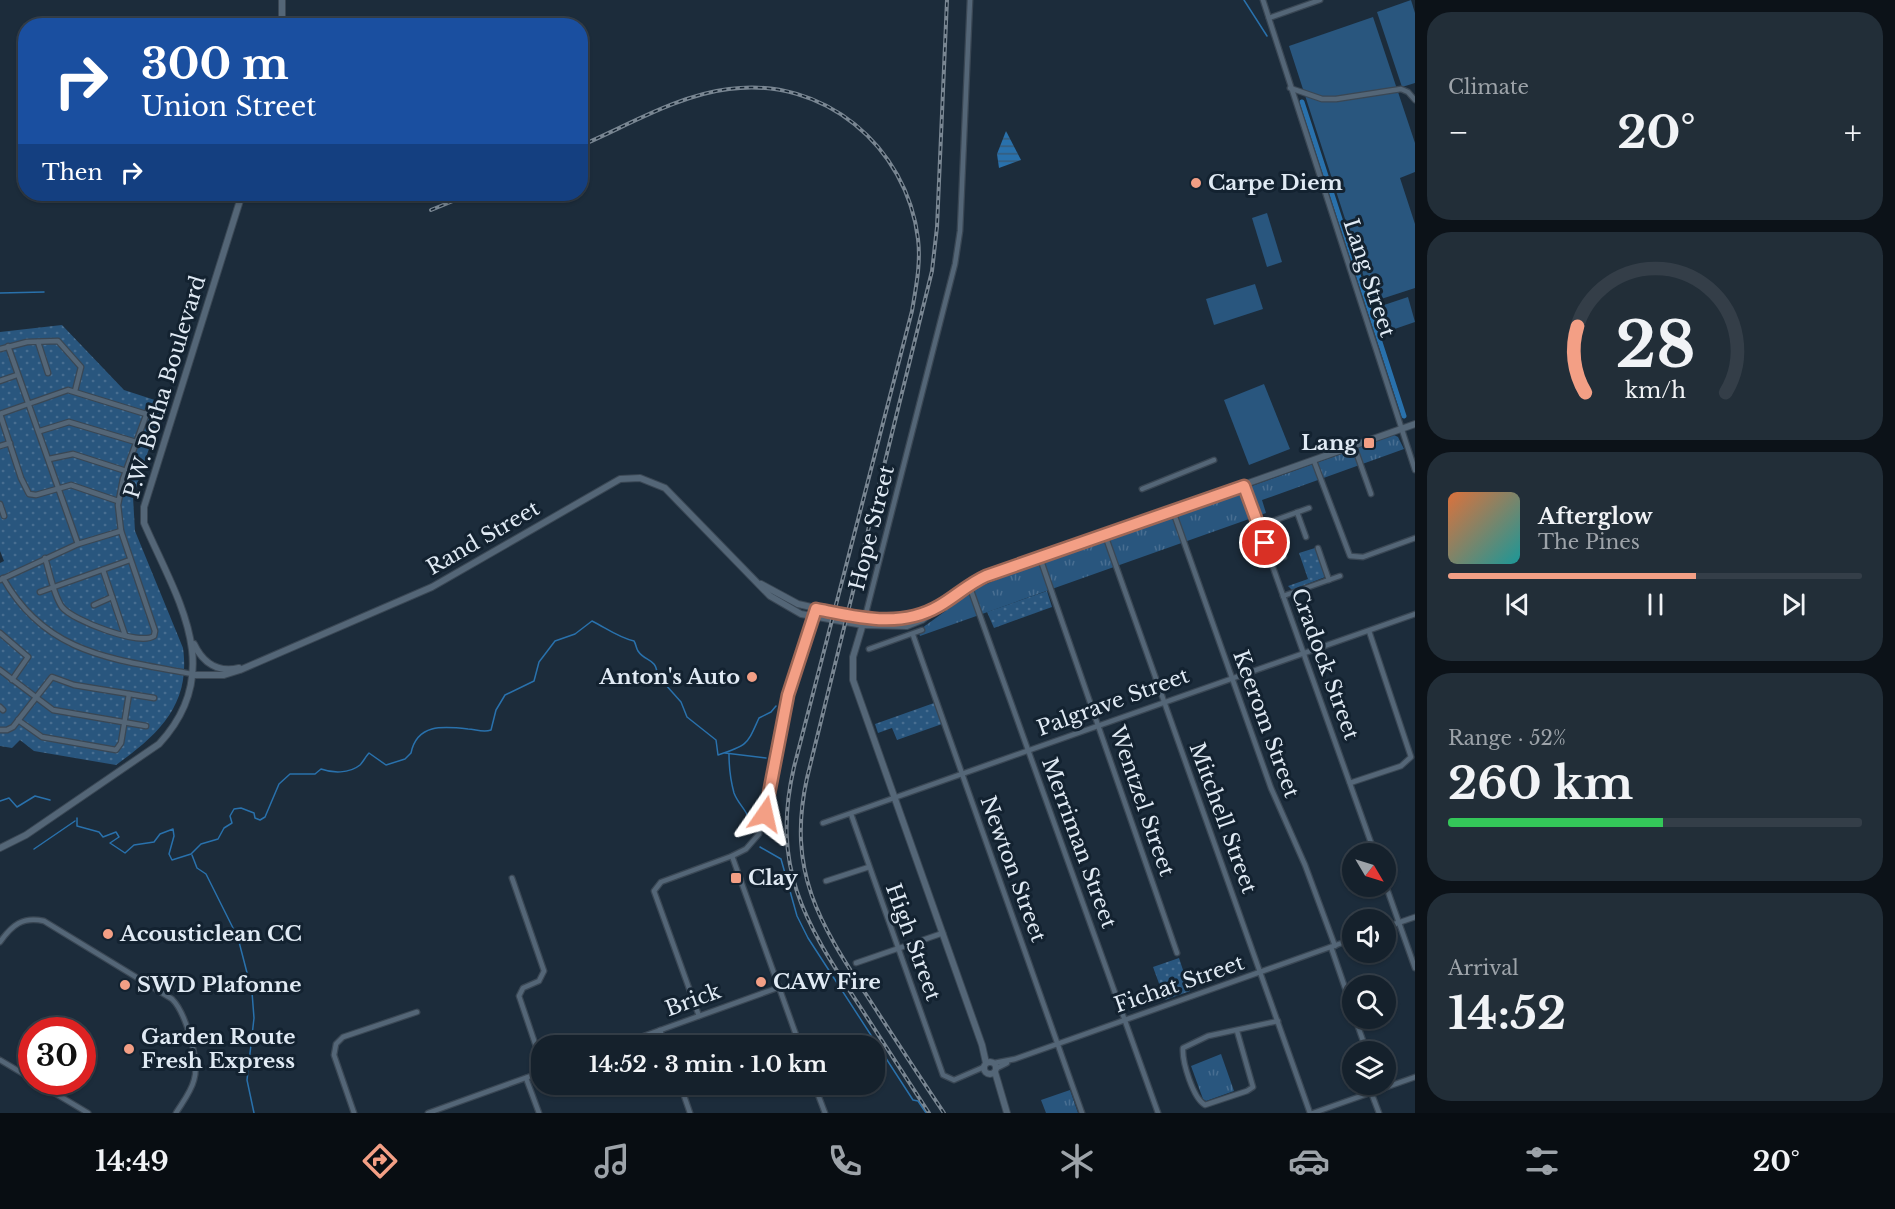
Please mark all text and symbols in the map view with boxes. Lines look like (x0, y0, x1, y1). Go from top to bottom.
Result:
text: 300 m (141, 38, 289, 90)
icon: right (42, 42, 120, 120)
text: Climate (1448, 75, 1529, 99)
text: Union Street (141, 90, 316, 123)
text: 20° (1617, 104, 1696, 160)
text: − (1448, 112, 1469, 153)
text: + (1844, 112, 1862, 153)
icon: right (115, 156, 148, 189)
text: Then (42, 159, 103, 186)
place label: Carpe Diem (1208, 170, 1343, 196)
marker: Carpe Diem (1189, 176, 1203, 190)
street label: Lang Street (1338, 216, 1400, 341)
street label: P.W. Botha Boulevard (119, 272, 211, 502)
text: 28 (1615, 306, 1695, 384)
text: km/h (1625, 378, 1686, 405)
place label: Lang (1301, 430, 1358, 456)
marker: Lang (1362, 436, 1376, 450)
street label: Hope Street (844, 463, 900, 593)
street label: Rand Street (422, 495, 544, 581)
text: Afterglow (1538, 503, 1653, 530)
pin (1239, 517, 1290, 568)
icon: arrive (1248, 526, 1281, 559)
text: The Pines (1538, 530, 1640, 554)
street label: Cradock Street (1286, 585, 1365, 743)
icon: previous (1501, 588, 1534, 621)
icon: pause (1639, 588, 1672, 621)
icon: next (1777, 588, 1810, 621)
street label: Keerom Street (1227, 647, 1305, 801)
street label: Palgrave Street (1033, 662, 1193, 742)
place label: Anton's Auto (598, 664, 740, 690)
marker: Anton's Auto (745, 670, 759, 684)
street label: Wentzel Street (1104, 721, 1180, 880)
text: Range · 52% (1448, 726, 1566, 750)
street label: Mitchell Street (1184, 739, 1262, 897)
street label: Merriman Street (1036, 754, 1122, 932)
text: 260 km (1448, 755, 1633, 811)
position arrow (733, 782, 797, 846)
street label: Newton Street (975, 793, 1051, 946)
north arrow (1342, 843, 1396, 897)
map controls (1342, 843, 1396, 1095)
place label: Clay (748, 865, 798, 891)
marker: Clay (729, 871, 743, 885)
street label: High Street (880, 880, 946, 1004)
button: sound (1342, 909, 1396, 963)
place label: Acousticlean CC (119, 921, 302, 947)
marker: Acousticlean CC (101, 927, 115, 941)
street label: Fichat Street (1111, 950, 1247, 1018)
text: Arrival (1448, 956, 1519, 980)
place label: CAW Fire (773, 969, 881, 995)
place label: SWD Plafonne (137, 972, 302, 998)
marker: CAW Fire (754, 975, 768, 989)
button: search (1342, 975, 1396, 1029)
marker: SWD Plafonne (118, 978, 132, 992)
street label: Brick (662, 978, 725, 1022)
text: 14:52 (1448, 985, 1566, 1041)
speed limit sign: 30 (18, 1017, 96, 1095)
place label: Garden Route Fresh Express (141, 1024, 296, 1074)
button: layers (1342, 1041, 1396, 1095)
marker: Garden Route Fresh Express (122, 1042, 136, 1056)
text: 14:52 · 3 min · 1.0 km (589, 1051, 827, 1078)
icon: directions (359, 1140, 401, 1182)
icon: music (591, 1140, 633, 1182)
icon: phone (824, 1140, 866, 1182)
icon: climate (1056, 1140, 1098, 1182)
icon: car (1288, 1140, 1330, 1182)
icon: filters (1521, 1140, 1563, 1182)
text: 14:49 (95, 1145, 169, 1178)
text: 20° (1753, 1145, 1800, 1178)

